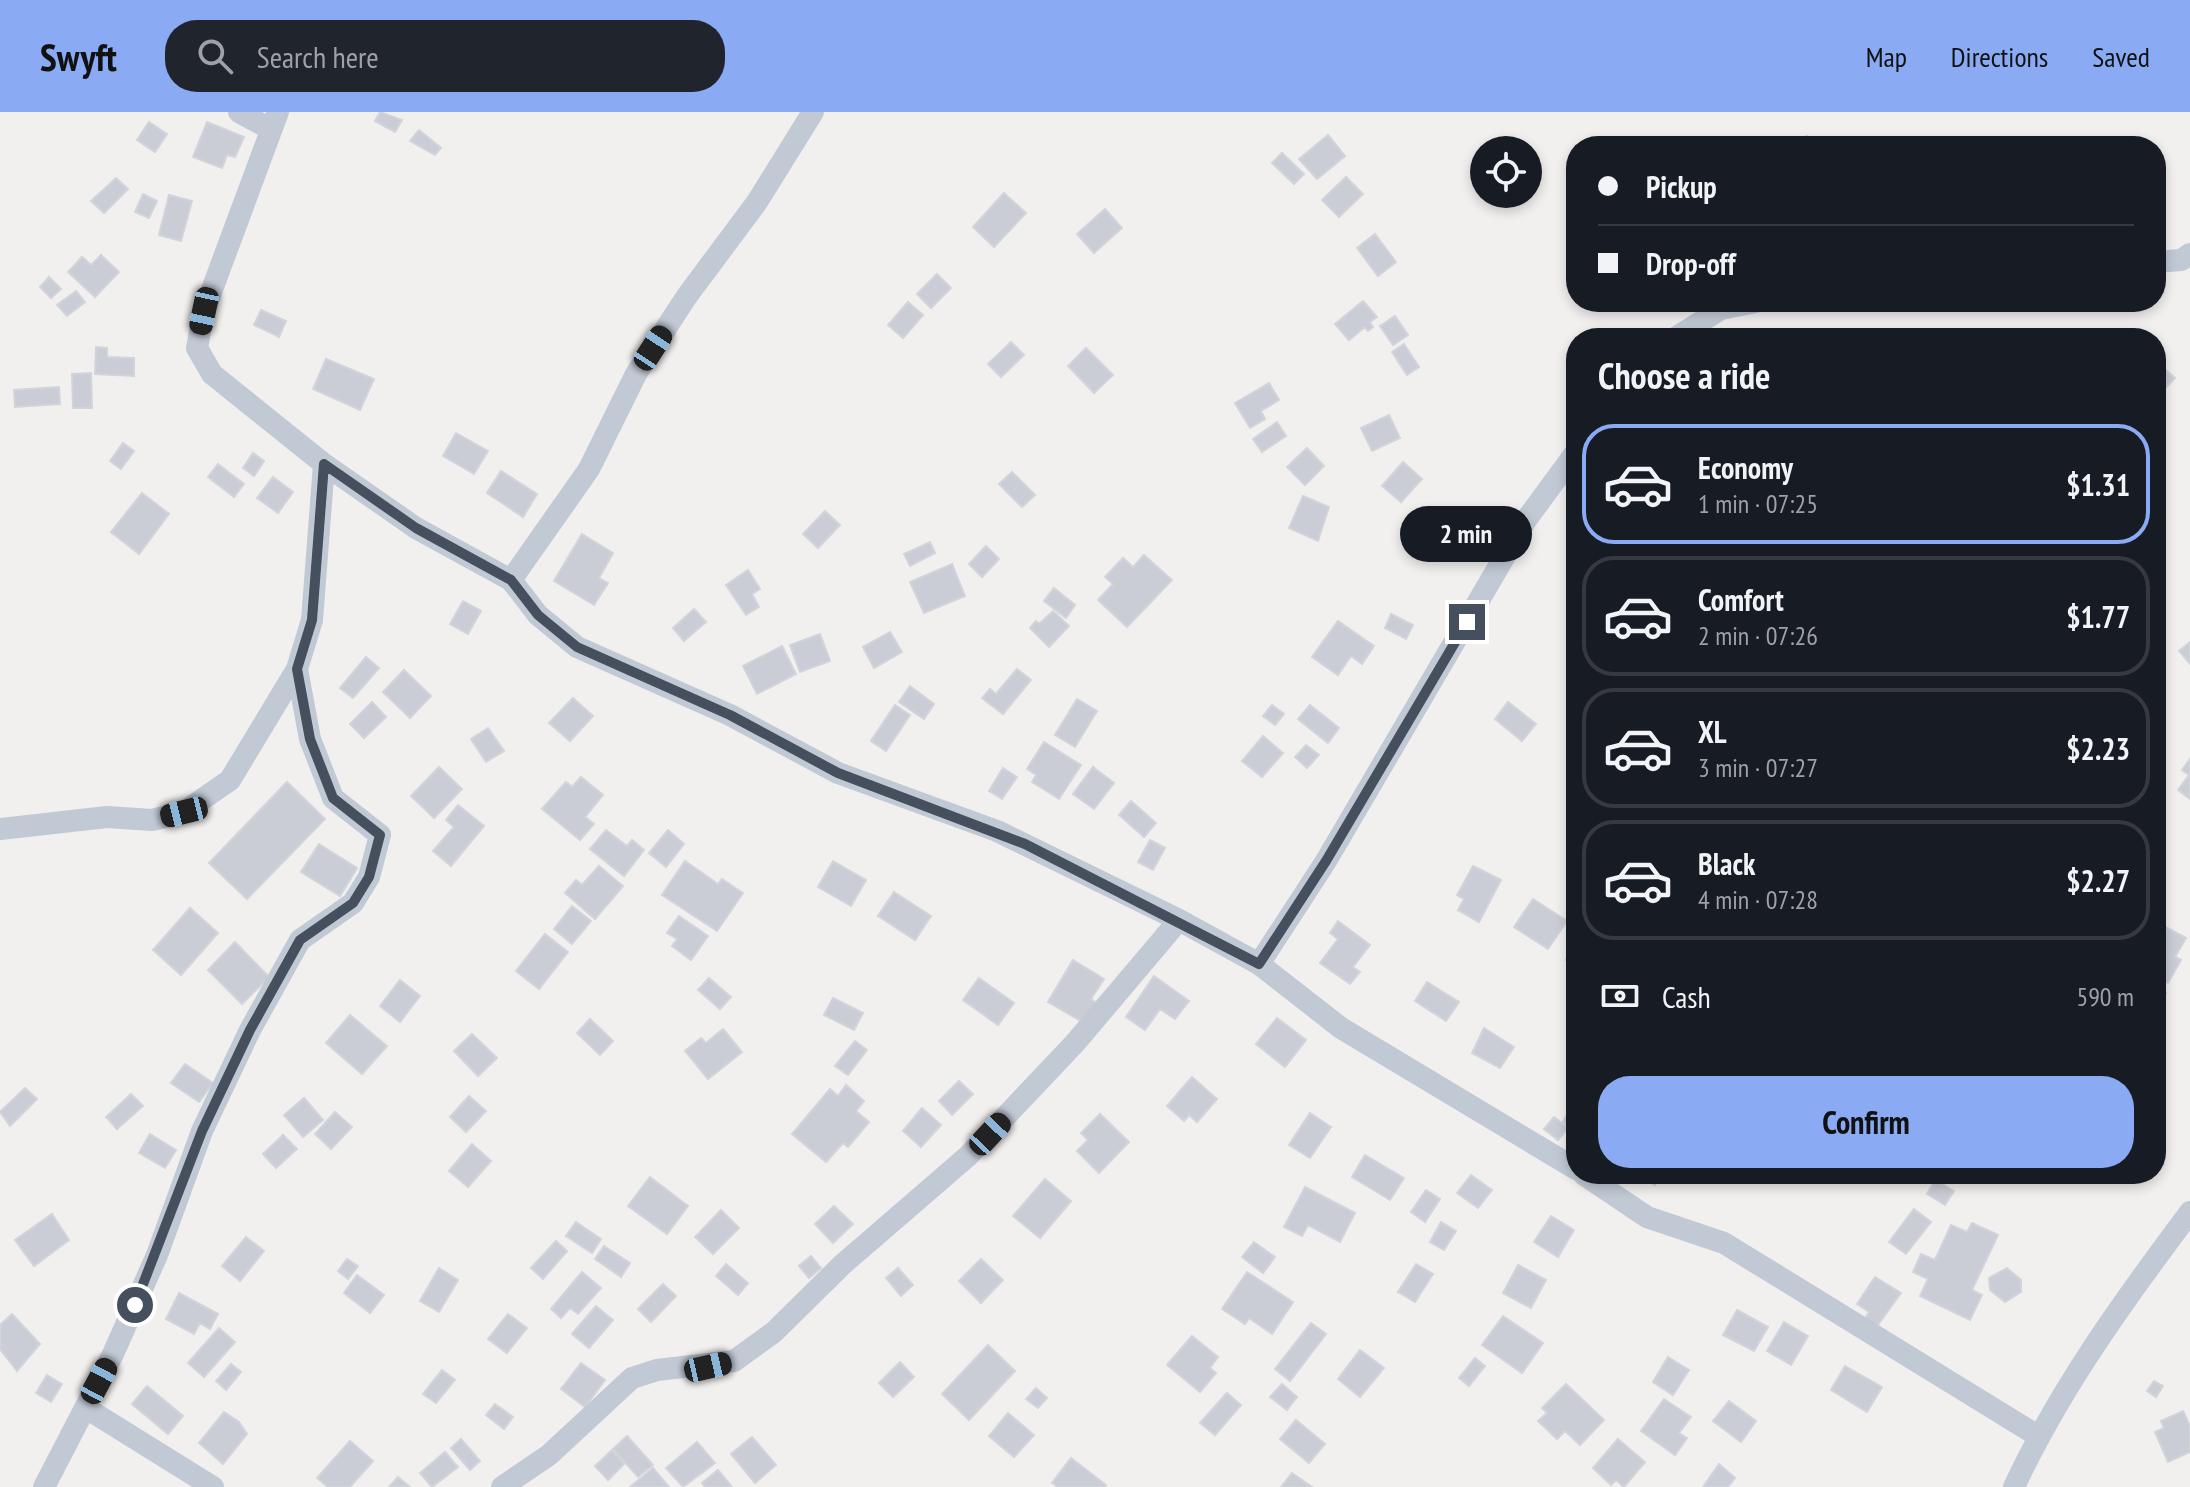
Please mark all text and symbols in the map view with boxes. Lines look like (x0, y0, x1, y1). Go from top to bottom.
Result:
search box (165, 20, 725, 92)
text: Swyft (40, 32, 117, 81)
icon: search (193, 34, 237, 78)
text: Search here (257, 37, 379, 76)
text: Map (1866, 38, 1907, 75)
text: Directions (1951, 38, 2048, 75)
text: Saved (2092, 38, 2150, 75)
map controls (1470, 136, 1542, 208)
button: locate (1470, 136, 1542, 208)
text: Pickup (1646, 167, 1717, 206)
text: Drop-off (1646, 244, 1736, 283)
car (187, 285, 221, 337)
car (630, 321, 676, 375)
text: Choose a ride (1598, 352, 1770, 399)
icon: car (1602, 448, 1674, 520)
text: Economy (1698, 448, 1793, 487)
text: $1.31 (2066, 465, 2130, 504)
text: 1 min · 07:25 (1698, 487, 1818, 520)
callout: 2 min (1401, 506, 1533, 562)
text: 2 min (1440, 517, 1492, 550)
icon: car (1602, 580, 1674, 652)
text: Comfort (1698, 580, 1784, 619)
text: $1.77 (2066, 597, 2130, 636)
route end (1449, 604, 1485, 640)
text: 2 min · 07:26 (1698, 619, 1818, 652)
icon: car (1602, 712, 1674, 784)
text: XL (1698, 712, 1727, 751)
text: $2.23 (2066, 729, 2130, 768)
text: 3 min · 07:27 (1698, 751, 1818, 784)
car (158, 795, 210, 829)
icon: car (1602, 844, 1674, 916)
text: Black (1698, 844, 1755, 883)
text: $2.27 (2066, 861, 2130, 900)
text: 4 min · 07:28 (1698, 883, 1818, 916)
icon: cash (1598, 974, 1642, 1018)
text: Cash (1662, 977, 1711, 1016)
text: 590 m (2076, 980, 2134, 1013)
button: Confirm (1598, 1076, 2134, 1168)
car (965, 1108, 1015, 1160)
route start (117, 1287, 153, 1323)
car (682, 1350, 734, 1384)
car (77, 1354, 121, 1408)

